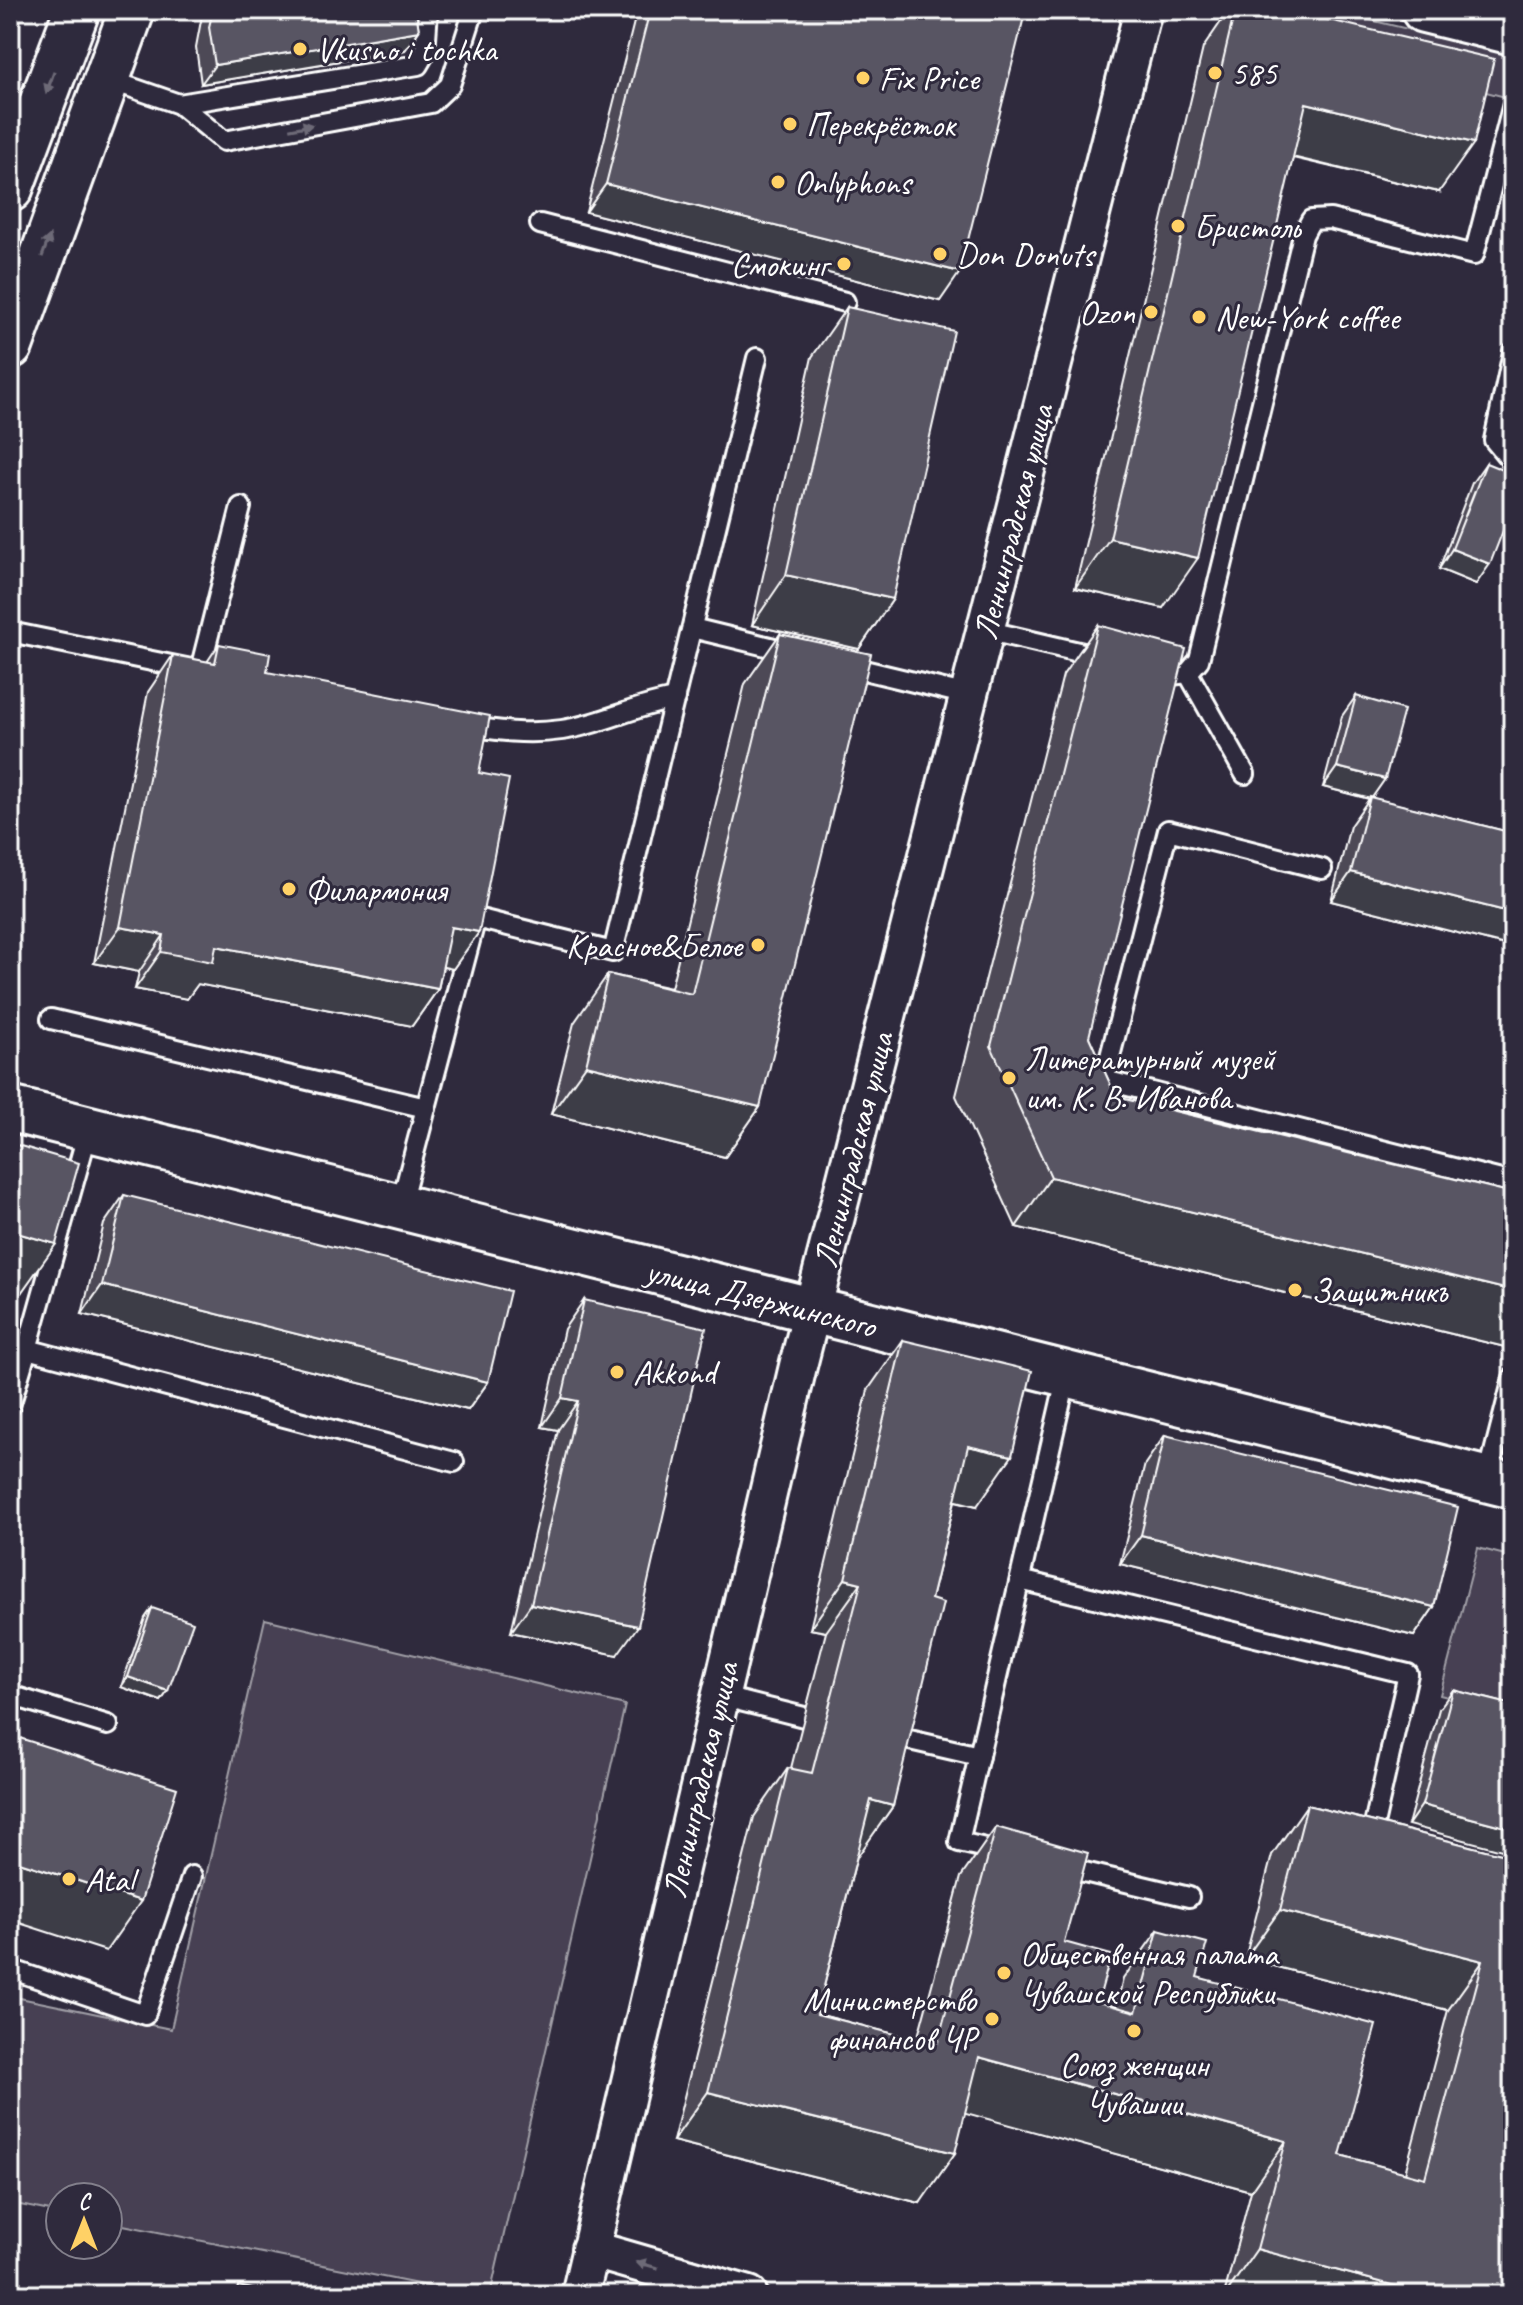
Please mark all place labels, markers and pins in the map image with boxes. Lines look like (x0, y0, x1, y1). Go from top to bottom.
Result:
place label: Vkusno i tochka (316, 28, 499, 71)
marker: Vkusno i tochka (291, 40, 309, 58)
place label: 585 (1231, 52, 1279, 95)
place label: Fix Price (879, 57, 981, 100)
marker: 585 (1206, 64, 1224, 82)
marker: Fix Price (854, 69, 872, 87)
place label: Перекрёсток (806, 103, 958, 146)
marker: Перекрёсток (781, 115, 799, 133)
place label: Onlyphons (794, 161, 914, 204)
marker: Onlyphons (769, 173, 787, 191)
place label: Бристоль (1194, 205, 1303, 248)
marker: Бристоль (1169, 217, 1187, 235)
place label: Don Donuts (956, 233, 1097, 276)
place label: Смокинг (731, 243, 832, 286)
marker: Don Donuts (931, 245, 949, 263)
marker: Смокинг (835, 255, 853, 273)
place label: Ozon (1079, 291, 1136, 334)
place label: New-York coffee (1215, 296, 1402, 339)
marker: Ozon (1142, 303, 1160, 321)
marker: New-York coffee (1190, 308, 1208, 326)
place label: Филармония (305, 868, 449, 911)
marker: Филармония (280, 880, 298, 898)
place label: Красное&Белое (566, 924, 744, 967)
marker: Красное&Белое (749, 936, 767, 954)
place label: Литературный музей им. К. В. Иванова (1025, 1037, 1277, 1119)
marker: Литературный музей им. К. В. Иванова (1000, 1069, 1018, 1087)
place label: Защитникъ (1311, 1269, 1449, 1312)
marker: Защитникъ (1286, 1281, 1304, 1299)
place label: Akkond (633, 1351, 720, 1394)
marker: Akkond (608, 1363, 626, 1381)
place label: Atal (85, 1858, 140, 1901)
marker: Atal (60, 1870, 78, 1888)
place label: Общественная палата Чувашской Республики (1020, 1932, 1280, 2014)
marker: Общественная палата Чувашской Республики (995, 1964, 1013, 1982)
place label: Министерство финансов ЧР (803, 1978, 980, 2060)
marker: Министерство финансов ЧР (983, 2010, 1001, 2028)
marker: Союз женщин Чувашии (1125, 2022, 1143, 2040)
place label: Союз женщин Чувашии (1060, 2043, 1211, 2125)

